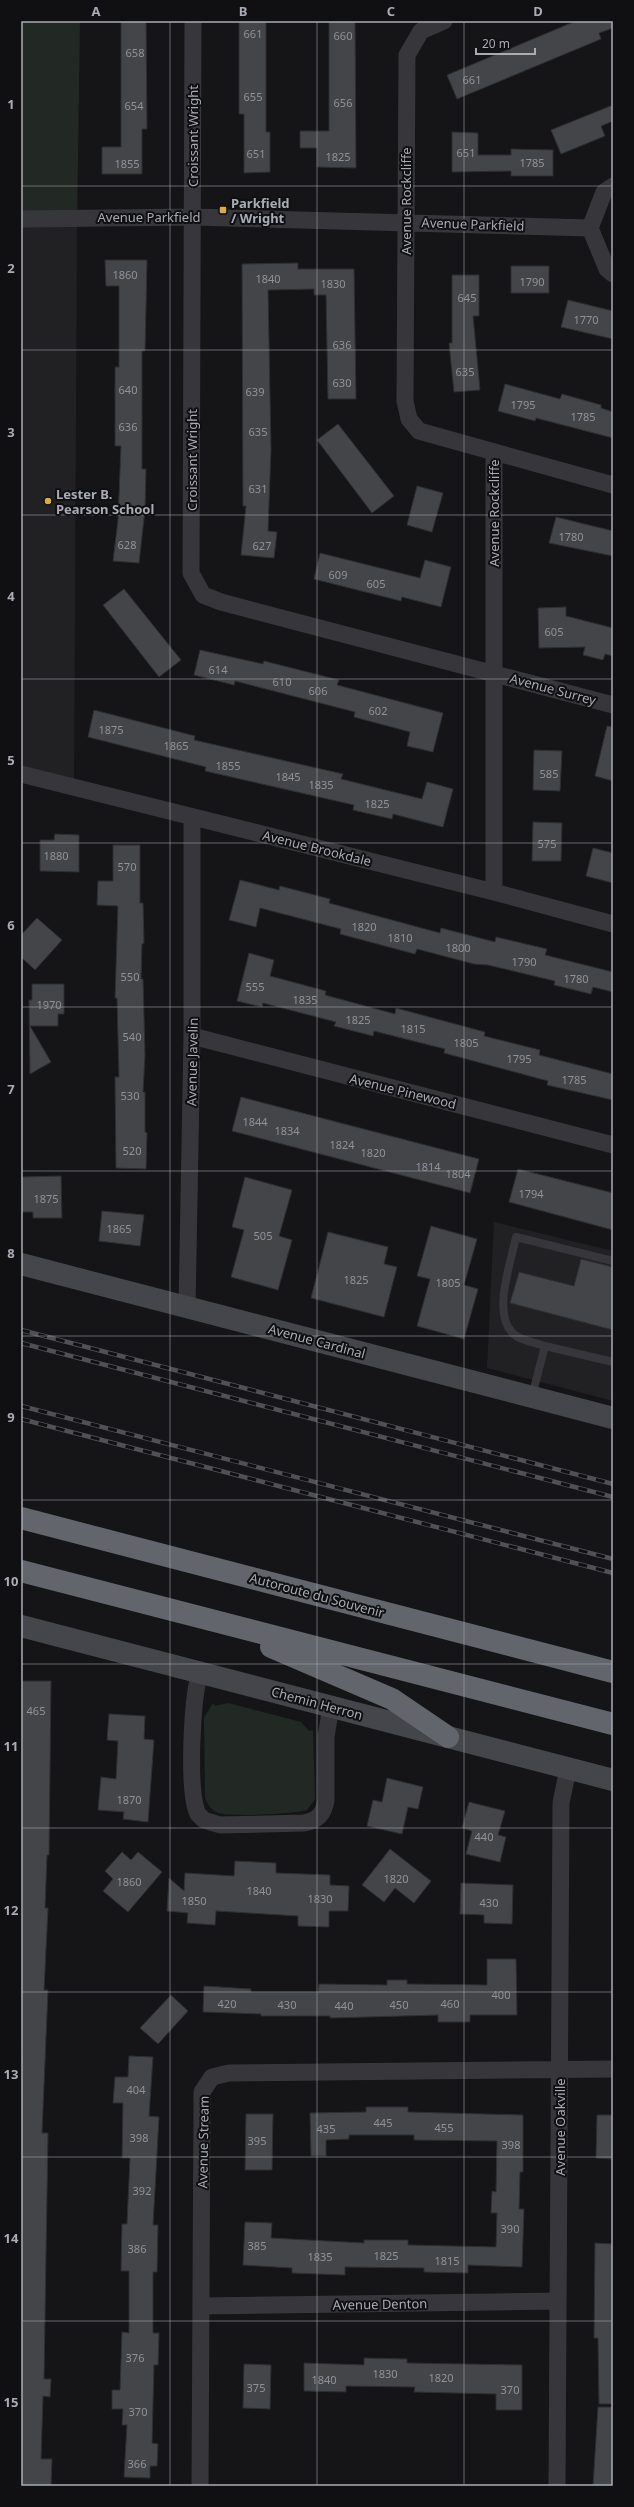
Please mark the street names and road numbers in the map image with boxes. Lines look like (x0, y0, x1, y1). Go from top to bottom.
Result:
street label: Croissant Wright (184, 85, 202, 187)
street label: Avenue Rockcliffe (397, 147, 415, 255)
street label: Avenue Parkfield (98, 208, 201, 226)
street label: Avenue Parkfield (421, 213, 525, 235)
street label: Croissant Wright (183, 409, 201, 511)
street label: Avenue Rockcliffe (485, 459, 503, 567)
street label: Avenue Surrey (508, 669, 598, 709)
street label: Avenue Brookdale (261, 826, 373, 870)
street label: Avenue Javelin (182, 1018, 202, 1106)
street label: Avenue Pinewood (348, 1069, 458, 1113)
street label: Avenue Cardinal (267, 1319, 367, 1363)
street label: Autoroute du Souvenir (248, 1568, 387, 1622)
street label: Chemin Herron (269, 1682, 365, 1724)
street label: Avenue Oakville (551, 2078, 569, 2176)
street label: Avenue Stream (193, 2095, 213, 2189)
street label: Avenue Denton (333, 2294, 427, 2314)

